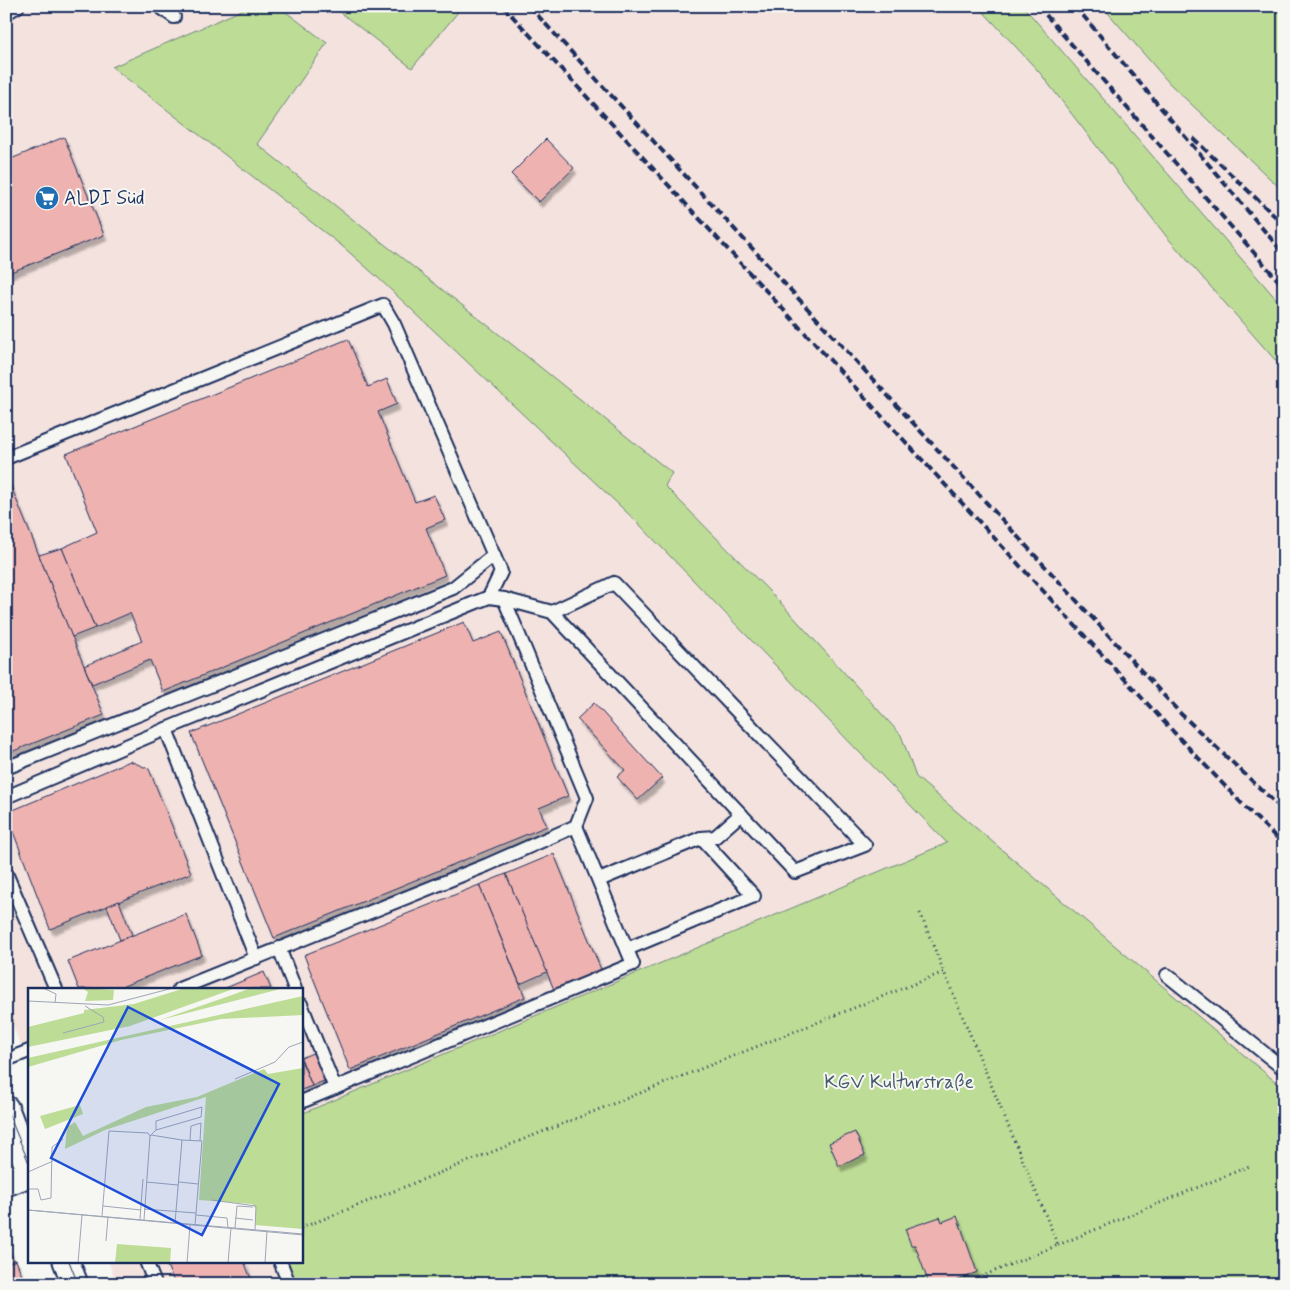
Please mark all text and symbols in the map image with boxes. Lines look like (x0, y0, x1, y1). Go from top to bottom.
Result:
supermarket icon: ALDI Süd (34, 185, 60, 211)
place label: ALDI Süd (64, 186, 145, 211)
inset map (28, 988, 302, 1262)
park label: KGV Kulturstraße (824, 1070, 974, 1095)

